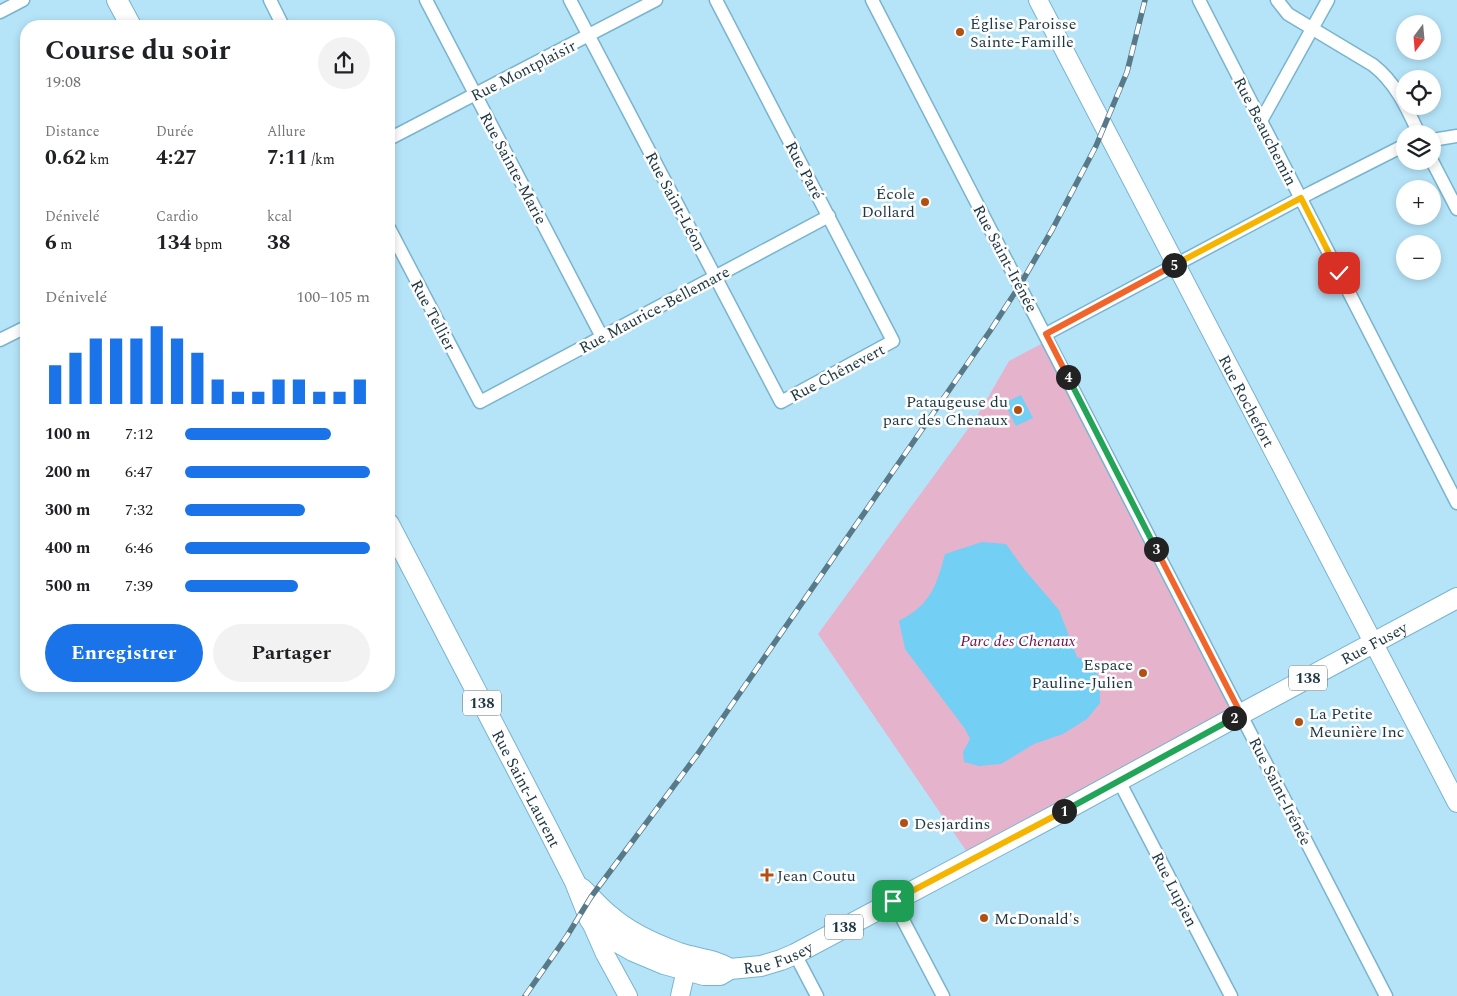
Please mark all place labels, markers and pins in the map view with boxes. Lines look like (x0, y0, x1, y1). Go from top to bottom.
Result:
place label: Église Paroisse Sainte-Famille (970, 12, 1077, 54)
marker: Église Paroisse Sainte-Famille (954, 26, 966, 38)
place label: École Dollard (861, 182, 915, 224)
marker: École Dollard (919, 196, 931, 208)
pin: 5 (1162, 252, 1186, 278)
pin (1318, 252, 1360, 294)
pin: 4 (1056, 364, 1080, 390)
place label: Pataugeuse du parc des Chenaux (883, 390, 1008, 432)
marker: Pataugeuse du parc des Chenaux (1012, 404, 1024, 416)
pin: 3 (1144, 536, 1168, 562)
place label: Espace Pauline-Julien (1032, 653, 1133, 695)
marker: Espace Pauline-Julien (1137, 667, 1149, 679)
place label: La Petite Meunière Inc (1309, 702, 1404, 744)
pin: 2 (1222, 706, 1246, 730)
marker: La Petite Meunière Inc (1293, 716, 1305, 728)
pin: 1 (1052, 798, 1076, 824)
place label: Desjardins (914, 812, 990, 836)
marker: Desjardins (898, 817, 910, 829)
place label: Jean Coutu (777, 864, 856, 888)
marker: Jean Coutu (761, 869, 773, 881)
pin (872, 880, 914, 922)
place label: McDonald's (994, 907, 1080, 931)
marker: McDonald's (978, 912, 990, 924)

